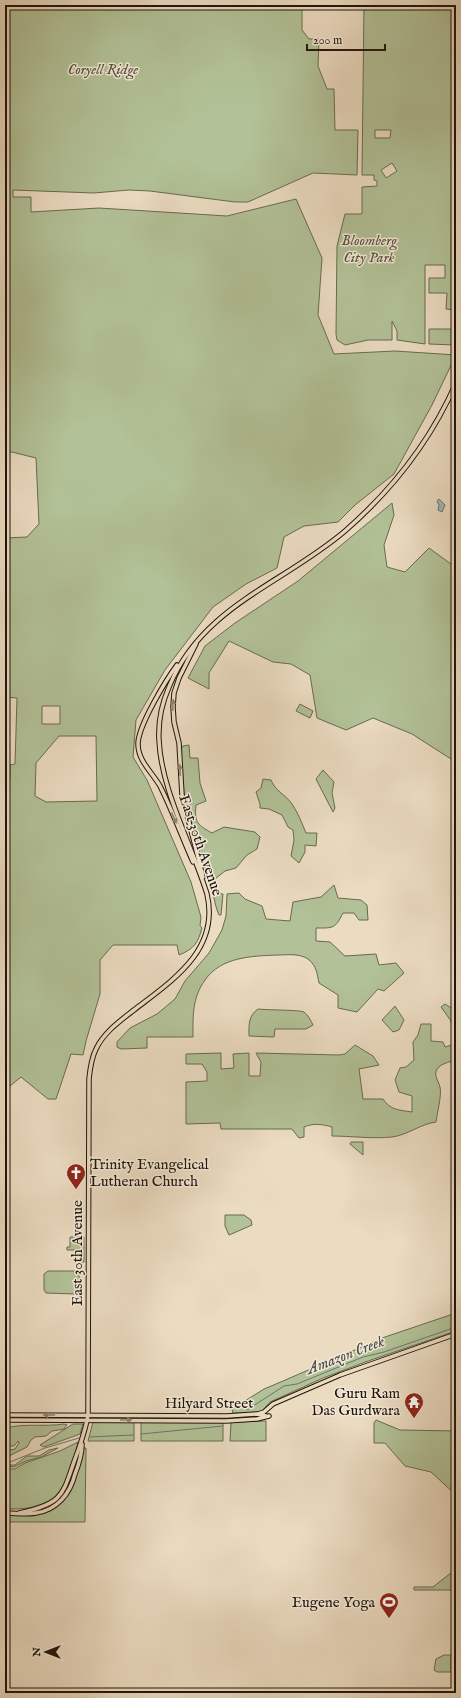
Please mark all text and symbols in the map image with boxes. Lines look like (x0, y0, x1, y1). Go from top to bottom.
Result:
scale bar (307, 26, 385, 52)
text: 200 m (313, 33, 342, 48)
park label: Coryell Ridge (68, 60, 138, 80)
park label: Bloomberg City Park (341, 231, 398, 267)
one-way arrow (170, 699, 177, 711)
one-way arrow (177, 763, 183, 776)
street label: East 30th Avenue (174, 792, 227, 898)
one-way arrow (171, 813, 177, 824)
place label: Trinity Evangelical Lutheran Church (90, 1155, 209, 1191)
church icon: Trinity Evangelical Lutheran Church (65, 1162, 87, 1190)
street label: East 30th Avenue (68, 1200, 87, 1306)
water label: Amazon Creek (302, 1332, 388, 1381)
place label: Guru Ram Das Gurdwara (312, 1384, 401, 1420)
temple icon: Guru Ram Das Gurdwara (403, 1391, 425, 1419)
street label: Hilyard Street (165, 1394, 253, 1413)
one-way arrow (42, 1412, 55, 1418)
one-way arrow (120, 1417, 133, 1423)
sports icon: Eugene Yoga (378, 1591, 400, 1619)
place label: Eugene Yoga (292, 1593, 376, 1612)
north arrow (26, 1632, 66, 1672)
text: N (30, 1647, 44, 1658)

